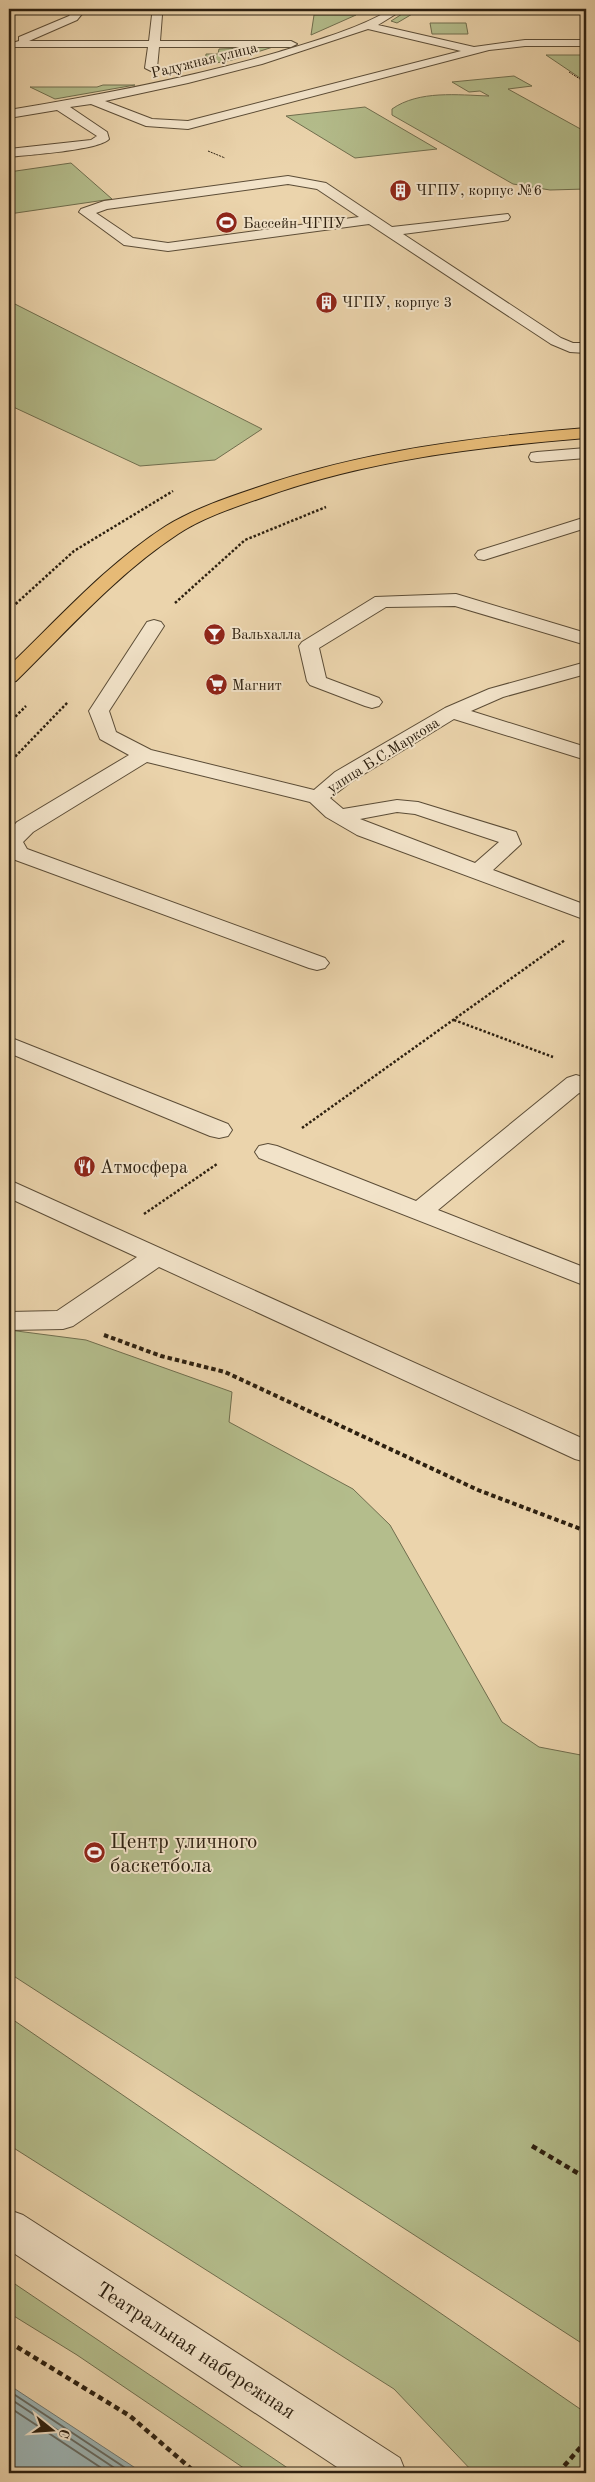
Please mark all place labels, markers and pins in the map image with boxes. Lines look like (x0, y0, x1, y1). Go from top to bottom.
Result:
building icon: ЧГПУ, корпус №6 (388, 178, 412, 202)
place label: ЧГПУ, корпус №6 (416, 184, 542, 199)
sports icon: Бассейн ЧГПУ (215, 211, 239, 235)
place label: Бассейн ЧГПУ (243, 217, 346, 232)
building icon: ЧГПУ, корпус 3 (314, 290, 338, 314)
place label: ЧГПУ, корпус 3 (342, 296, 452, 311)
bar icon: Вальхалла (203, 622, 227, 646)
place label: Вальхалла (231, 628, 302, 643)
supermarket icon: Магнит (204, 673, 228, 697)
place label: Магнит (232, 679, 282, 694)
restaurant icon: Атмосфера (72, 1155, 96, 1179)
place label: Атмосфера (100, 1159, 188, 1178)
place label: Центр уличного баскетбола (110, 1832, 257, 1877)
sports icon: Центр уличного баскетбола (82, 1841, 106, 1865)

